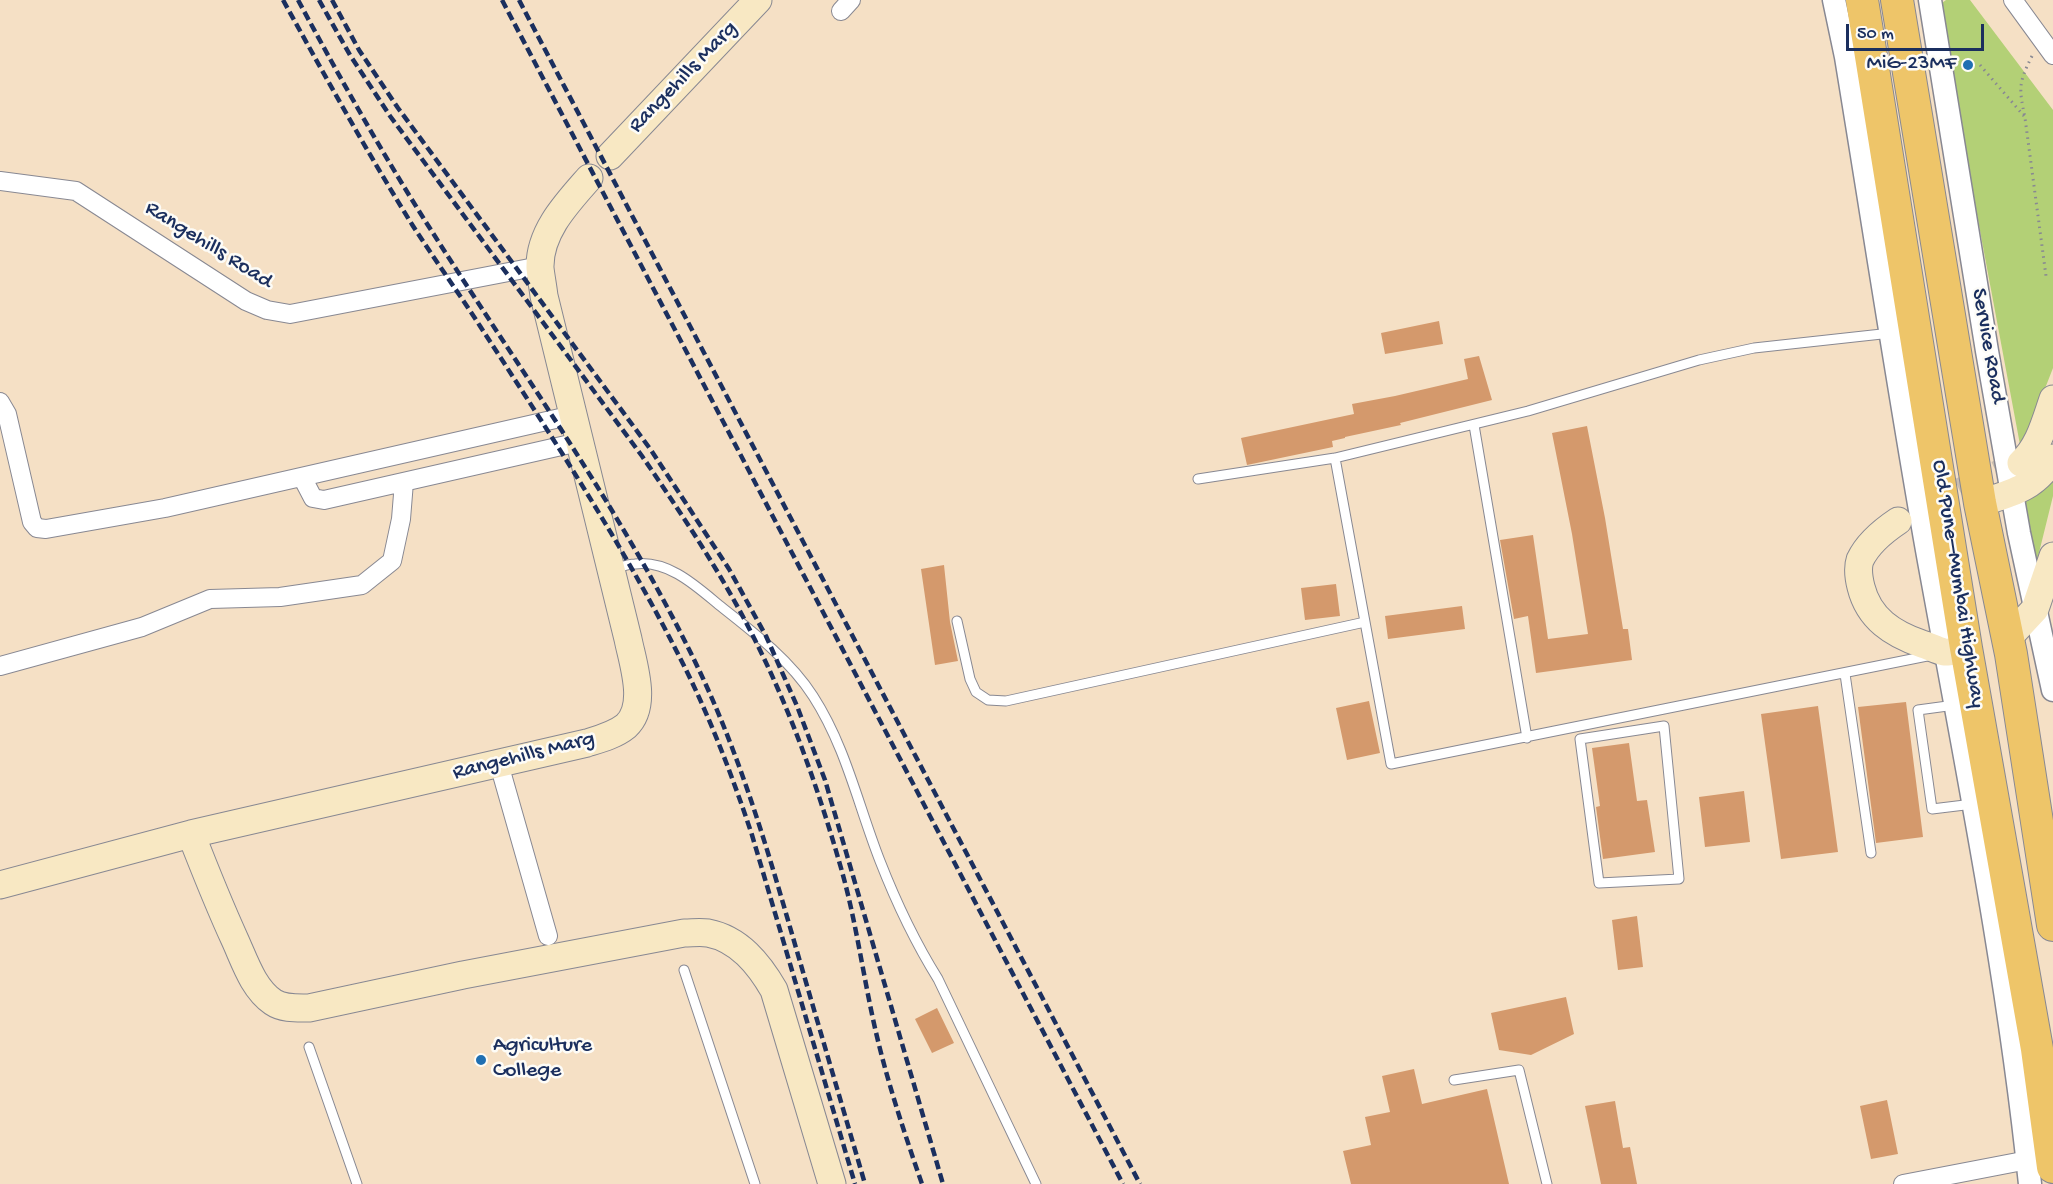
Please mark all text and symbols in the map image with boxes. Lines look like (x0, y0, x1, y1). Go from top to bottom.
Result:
scale bar (1849, 12, 1987, 50)
street label: Rangehills Marg (624, 17, 744, 139)
text: 50 m (1857, 24, 1894, 45)
place label: MiG-23MF (1866, 52, 1956, 78)
marker: MiG-23MF (1961, 58, 1975, 72)
street label: Rangehills Road (139, 196, 277, 296)
street label: Service Road (1964, 287, 2010, 405)
street label: Old Pune–Mumbai Highway (1924, 458, 1990, 710)
street label: Rangehills Marg (450, 727, 598, 787)
place label: Agriculture College (493, 1034, 592, 1086)
marker: Agriculture College (474, 1053, 488, 1067)

